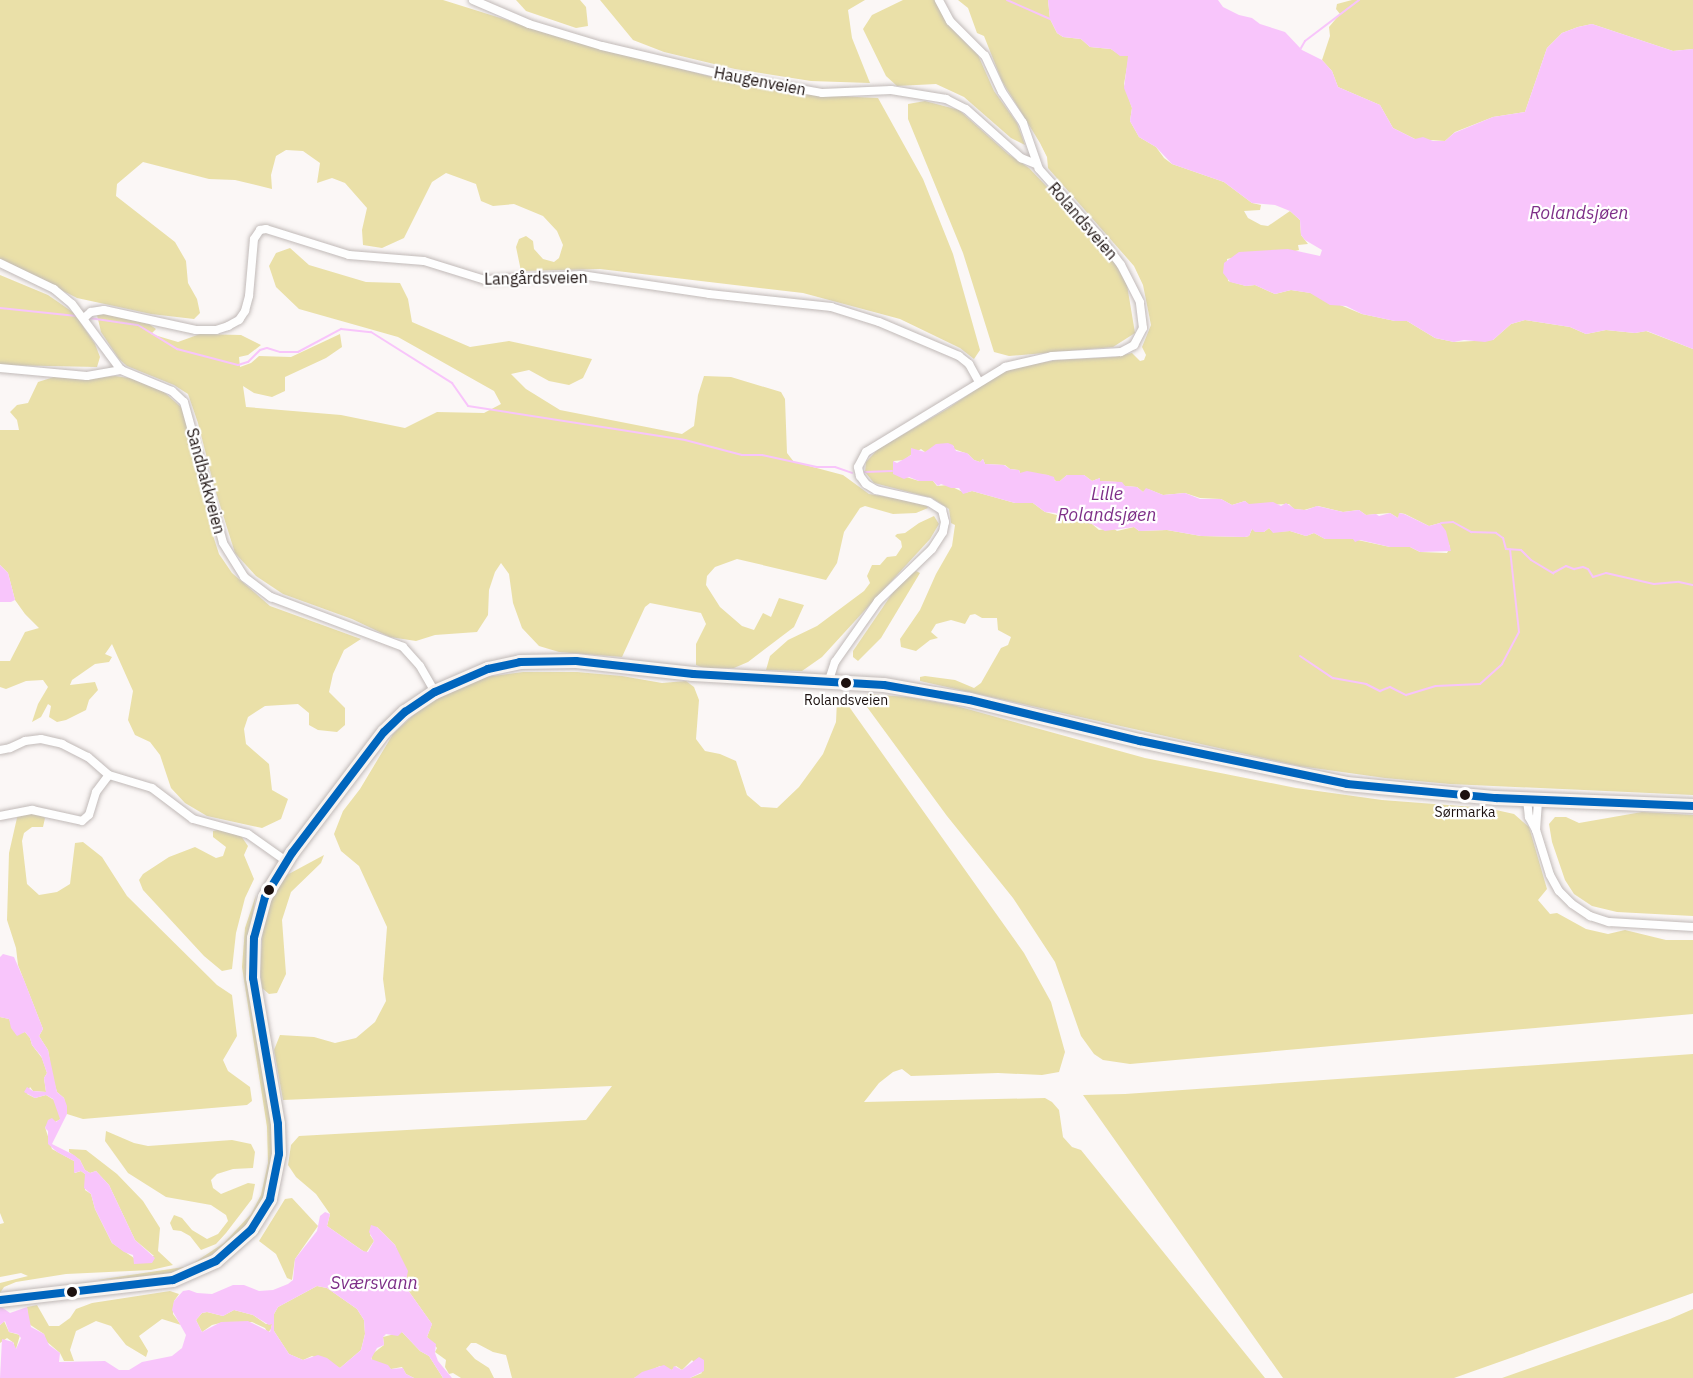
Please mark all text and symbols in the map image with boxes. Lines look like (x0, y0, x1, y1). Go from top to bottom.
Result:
street label: Haugenveien (712, 63, 808, 99)
street label: Rolandsveien (1044, 178, 1122, 264)
water label: Rolandsjøen (1530, 202, 1628, 224)
street label: Langårdsveien (484, 267, 588, 289)
street label: Sandbakkveien (183, 426, 229, 536)
water label: Lille Rolandsjøen (1058, 484, 1156, 526)
marker: Rolandsveien (840, 677, 852, 689)
place label: Rolandsveien (804, 692, 888, 708)
marker: Sørmarka (1459, 789, 1471, 801)
place label: Sørmarka (1435, 804, 1495, 820)
unlabelled marker (263, 884, 275, 896)
water label: Sværsvann (330, 1272, 418, 1294)
unlabelled marker (66, 1286, 78, 1298)

